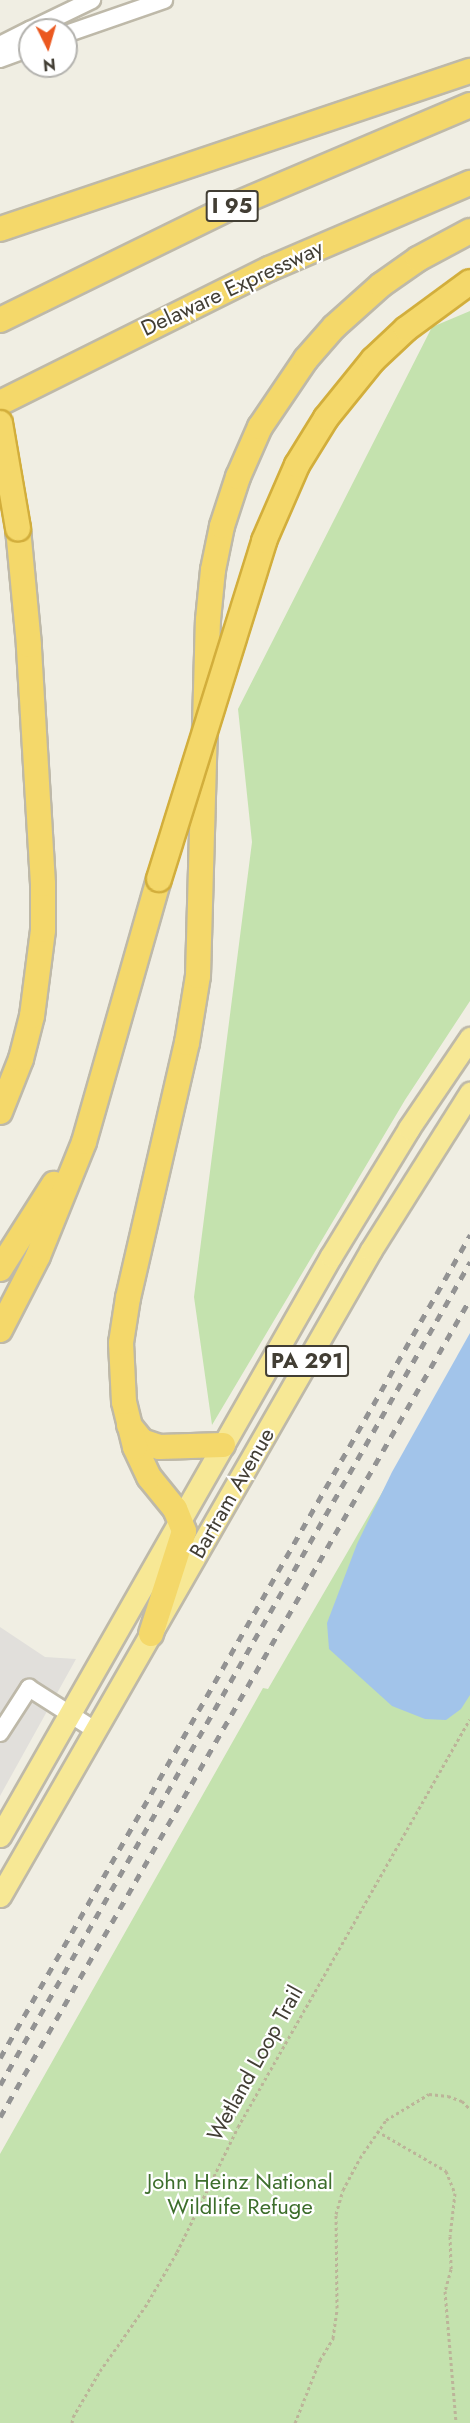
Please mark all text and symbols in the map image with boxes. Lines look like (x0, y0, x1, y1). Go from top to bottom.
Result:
north arrow (18, 18, 78, 78)
text: N (42, 52, 57, 76)
road number: I 95 (205, 188, 259, 224)
street label: Delaware Expressway (137, 234, 327, 342)
road number: PA 291 (265, 1343, 349, 1379)
street label: Bartram Avenue (184, 1423, 280, 1563)
street label: Wetland Loop Trail (201, 1981, 309, 2145)
park label: John Heinz National Wildlife Refuge (147, 2168, 333, 2220)

